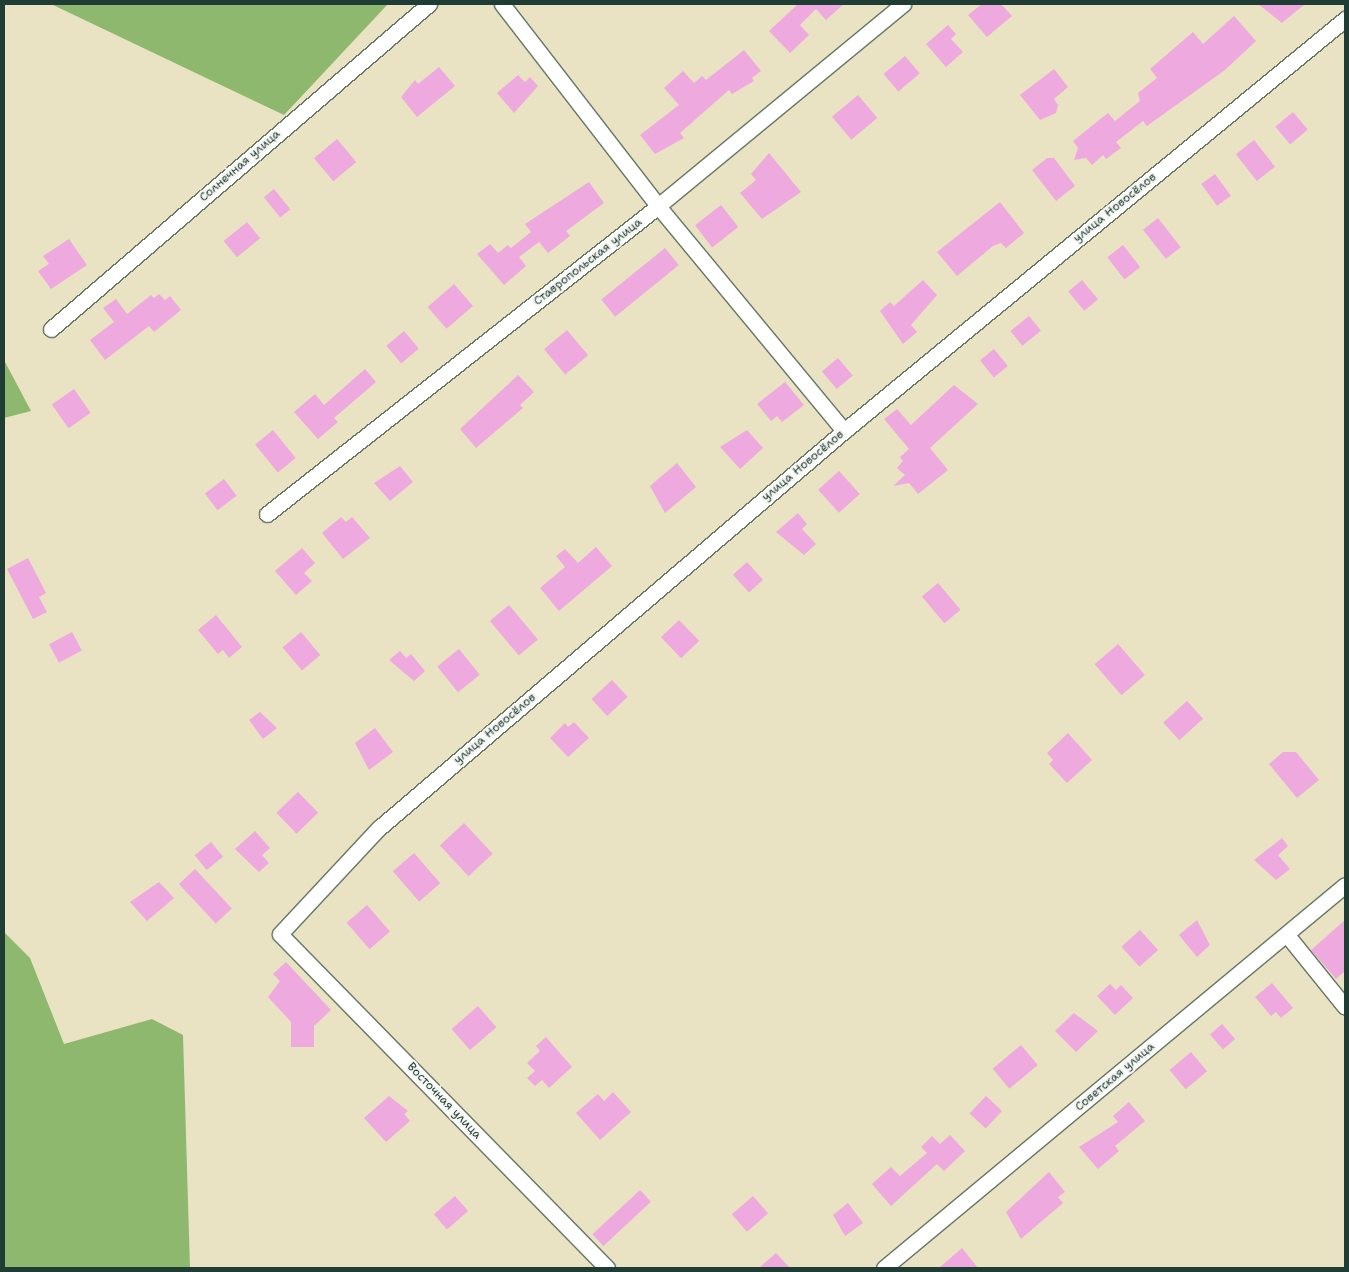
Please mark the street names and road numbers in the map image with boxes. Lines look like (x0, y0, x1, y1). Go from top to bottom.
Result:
street label: Солнечная улица (197, 127, 283, 205)
street label: улица Новосёлов (1071, 170, 1159, 246)
street label: Ставропольская улица (531, 215, 645, 309)
street label: улица Новосёлов (759, 428, 847, 504)
street label: улица Новосёлов (451, 691, 539, 767)
street label: Советская улица (1072, 1040, 1158, 1114)
street label: Восточная улица (404, 1060, 484, 1142)

